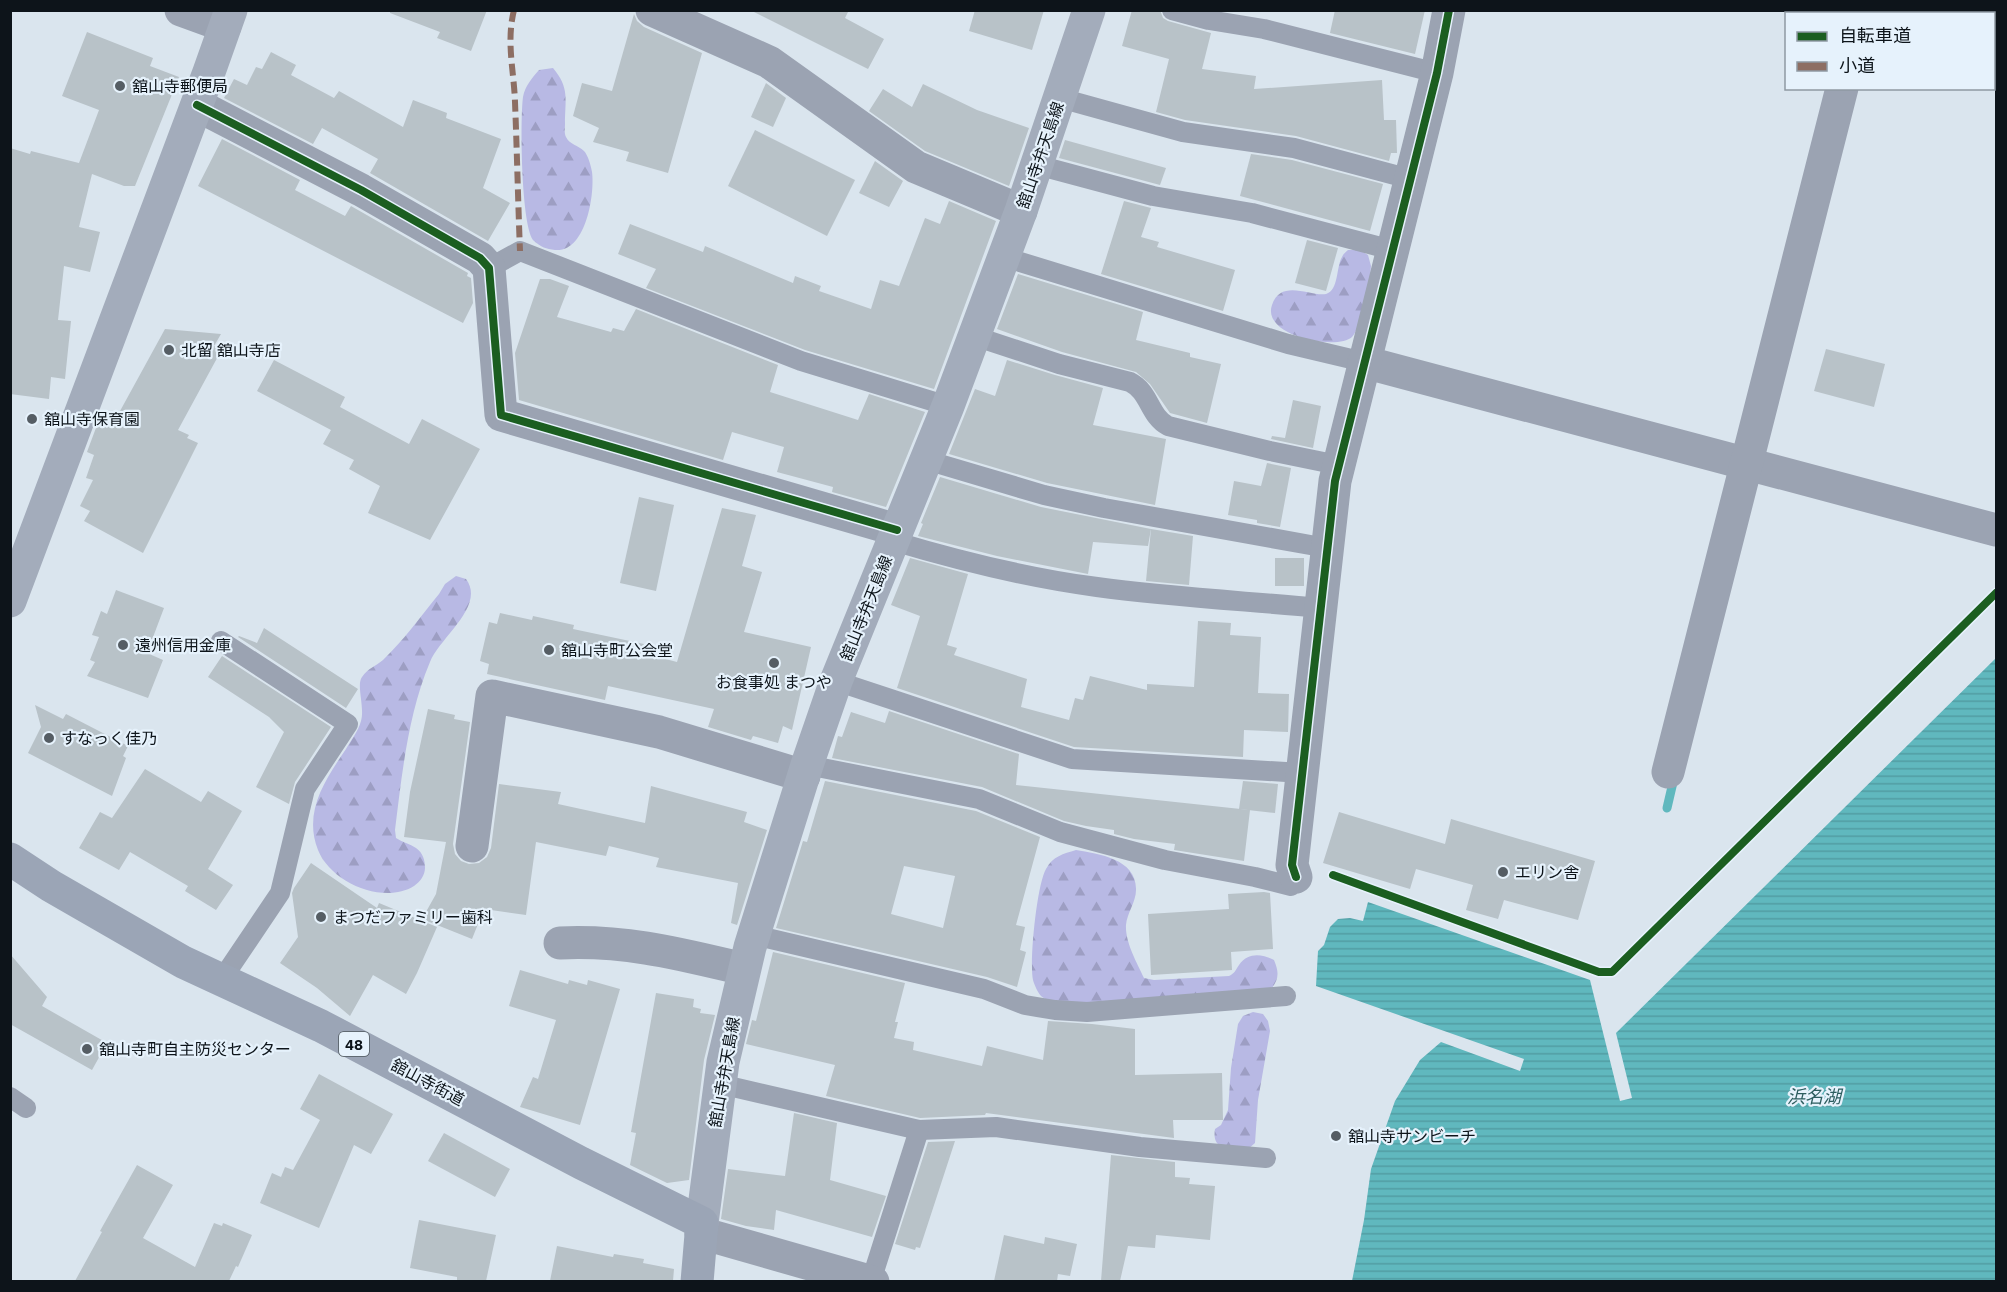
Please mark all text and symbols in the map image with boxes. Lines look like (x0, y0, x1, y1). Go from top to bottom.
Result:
legend (1785, 12, 1995, 90)
text: 自転車道 (1839, 24, 1911, 47)
text: 小道 (1839, 54, 1875, 77)
place label: 舘山寺郵便局 (132, 76, 228, 96)
marker: 舘山寺郵便局 (113, 79, 127, 93)
street label: 舘山寺弁天島線 (1012, 99, 1068, 211)
place label: 北留 舘山寺店 (181, 340, 281, 360)
marker: 北留 舘山寺店 (162, 343, 176, 357)
place label: 舘山寺保育園 (44, 409, 140, 429)
marker: 舘山寺保育園 (25, 412, 39, 426)
street label: 舘山寺弁天島線 (836, 552, 896, 664)
place label: 遠州信用金庫 (135, 635, 231, 655)
marker: 遠州信用金庫 (116, 638, 130, 652)
place label: 舘山寺町公会堂 (561, 640, 673, 660)
marker: 舘山寺町公会堂 (542, 643, 556, 657)
marker: お食事処 まつや (767, 656, 781, 670)
place label: お食事処 まつや (716, 672, 832, 692)
place label: すなっく佳乃 (61, 728, 157, 748)
marker: すなっく佳乃 (42, 731, 56, 745)
place label: エリン舎 (1515, 862, 1579, 882)
marker: エリン舎 (1496, 865, 1510, 879)
place label: まつだファミリー歯科 (333, 907, 493, 927)
marker: まつだファミリー歯科 (314, 910, 328, 924)
street label: 舘山寺弁天島線 (704, 1015, 744, 1129)
road number: 48 (339, 1032, 369, 1056)
place label: 舘山寺町自主防災センター (99, 1039, 291, 1059)
marker: 舘山寺町自主防災センター (80, 1042, 94, 1056)
street label: 舘山寺街道 (388, 1054, 468, 1110)
water label: 浜名湖 (1787, 1085, 1844, 1108)
place label: 舘山寺サンビーチ (1348, 1126, 1476, 1146)
marker: 舘山寺サンビーチ (1329, 1129, 1343, 1143)

